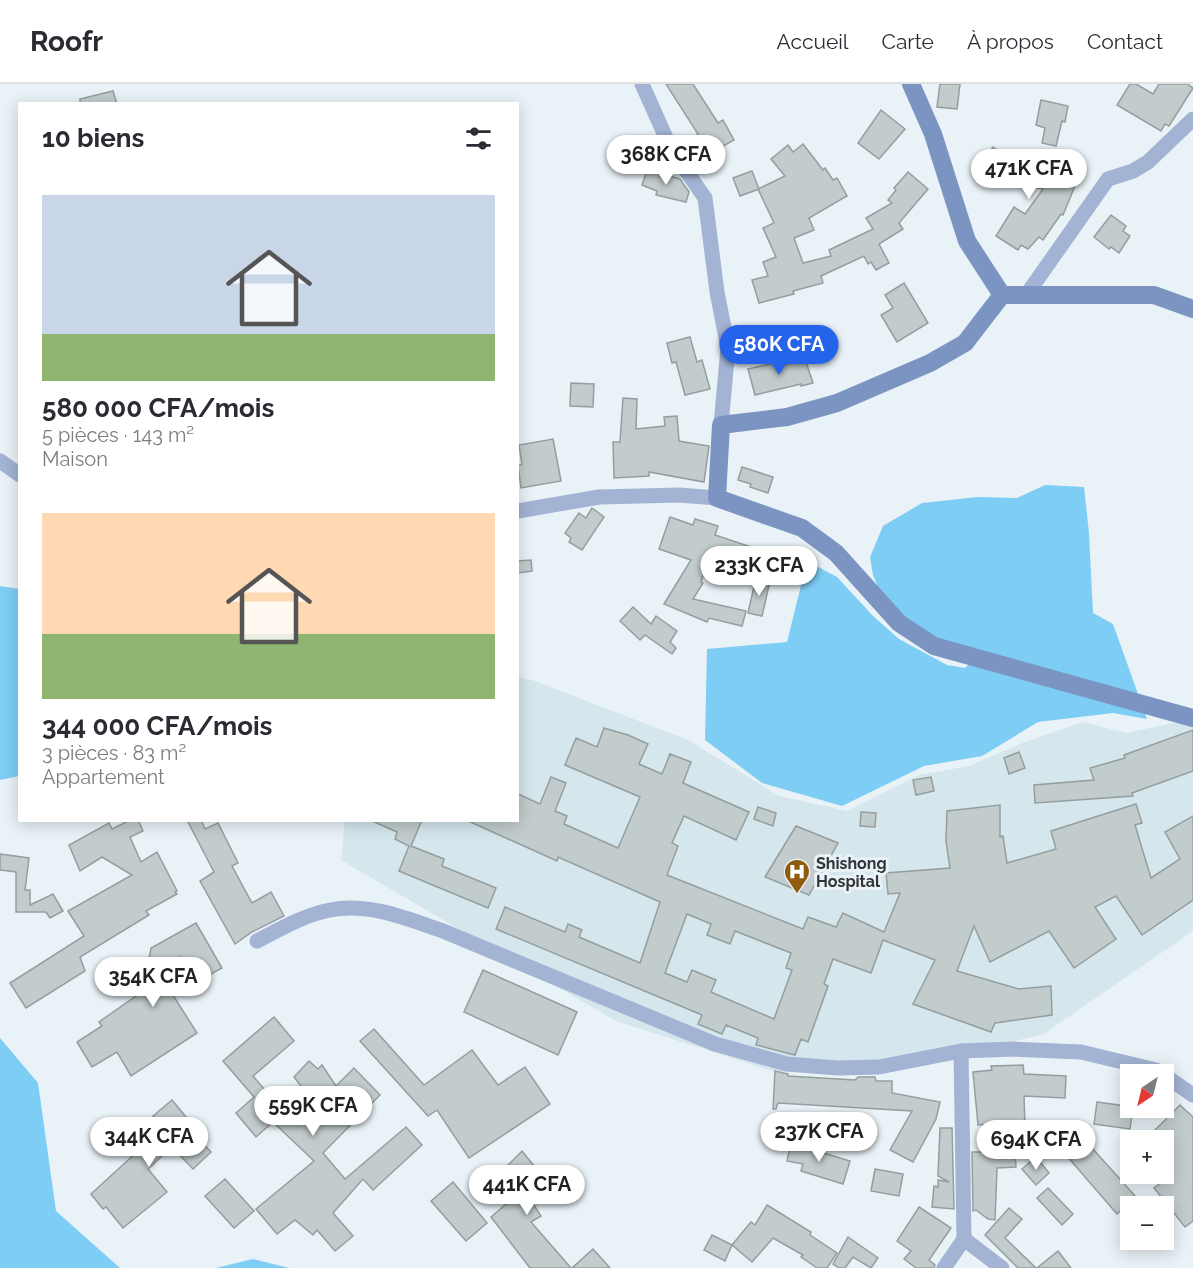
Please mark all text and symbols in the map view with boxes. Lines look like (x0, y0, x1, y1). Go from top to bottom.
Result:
text: Roofr (30, 25, 103, 58)
text: Accueil (777, 29, 849, 54)
text: Carte (882, 29, 934, 54)
text: À propos (967, 29, 1054, 54)
text: Contact (1087, 29, 1163, 54)
icon: filters (462, 122, 495, 155)
text: 10 biens (42, 123, 144, 153)
pin: 368K CFA (604, 135, 728, 186)
text: 368K CFA (621, 142, 711, 166)
pin: 471K CFA (967, 149, 1091, 200)
text: 471K CFA (985, 156, 1073, 180)
icon: home (215, 234, 323, 342)
pin: 580K CFA (717, 325, 841, 376)
text: 580K CFA (733, 332, 825, 356)
text: 580 000 CFA/mois (42, 393, 274, 423)
text: 5 pièces · 143 m² (42, 423, 194, 447)
text: Maison (42, 447, 108, 471)
pin: 233K CFA (697, 546, 821, 597)
icon: home (215, 552, 323, 660)
text: 233K CFA (714, 553, 804, 577)
text: 344 000 CFA/mois (42, 711, 272, 741)
text: 3 pièces · 83 m² (42, 741, 186, 765)
text: Appartement (42, 765, 165, 789)
place label: Shishong Hospital (816, 854, 887, 891)
hospital icon: Shishong Hospital (782, 857, 812, 895)
pin: 354K CFA (91, 957, 215, 1008)
text: 354K CFA (108, 964, 198, 988)
north arrow (1120, 1064, 1174, 1118)
map controls (1120, 1064, 1174, 1250)
pin: 559K CFA (251, 1086, 375, 1137)
text: 559K CFA (268, 1093, 358, 1117)
pin: 237K CFA (757, 1112, 881, 1163)
pin: 344K CFA (87, 1117, 211, 1168)
text: 237K CFA (774, 1119, 864, 1143)
pin: 694K CFA (974, 1120, 1098, 1171)
text: 344K CFA (104, 1124, 194, 1148)
text: 694K CFA (991, 1127, 1081, 1151)
button: + (1120, 1130, 1174, 1184)
pin: 441K CFA (465, 1165, 589, 1216)
text: 441K CFA (483, 1172, 571, 1196)
button: − (1120, 1196, 1174, 1250)

